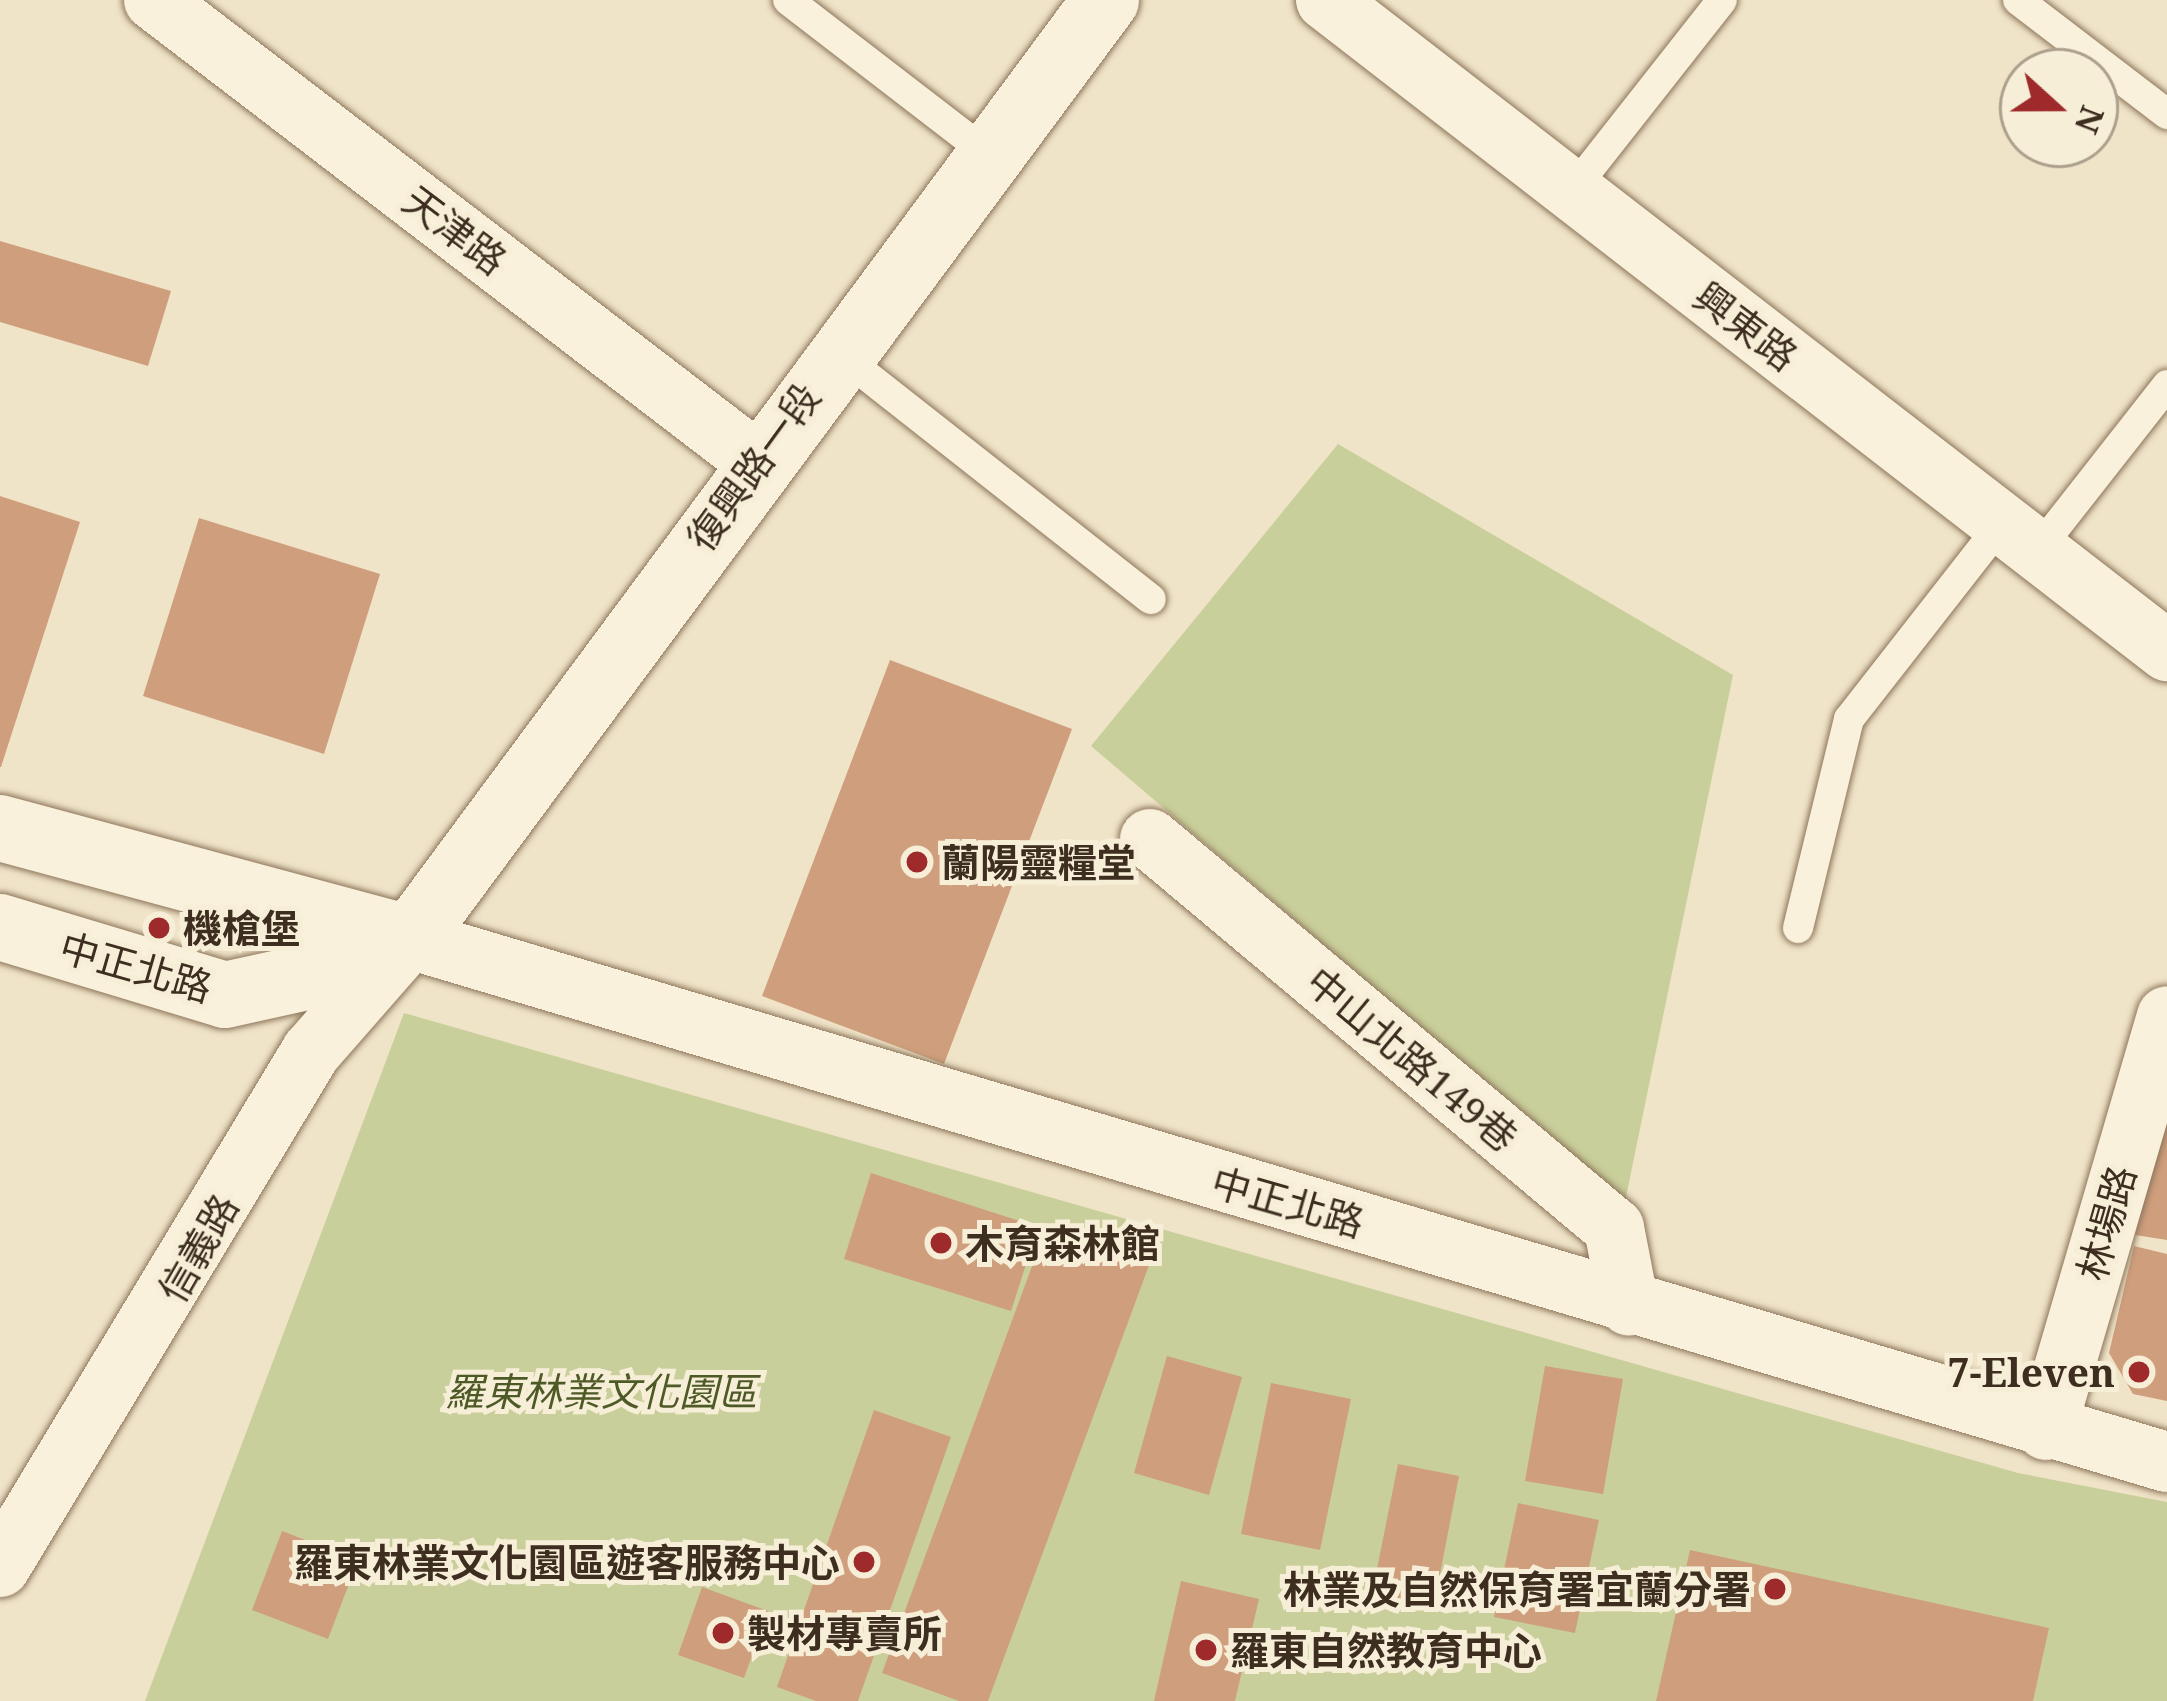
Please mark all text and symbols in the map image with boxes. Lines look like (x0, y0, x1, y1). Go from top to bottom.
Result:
north arrow (1999, 48, 2119, 168)
text: N (2065, 100, 2116, 140)
street label: 天津路 (394, 176, 516, 284)
street label: 興東路 (1685, 272, 1807, 380)
street label: 復興路一段 (677, 374, 829, 560)
place label: 蘭陽靈糧堂 (941, 839, 1136, 885)
marker: 蘭陽靈糧堂 (904, 849, 930, 875)
place label: 機槍堡 (183, 905, 300, 951)
marker: 機槍堡 (146, 915, 172, 941)
street label: 中正北路 (55, 923, 217, 1011)
street label: 中山北路149巷 (1297, 957, 1527, 1161)
street label: 中正北路 (1207, 1158, 1369, 1246)
street label: 林場路 (2067, 1160, 2145, 1286)
street label: 信義路 (148, 1186, 248, 1310)
place label: 木育森林館 (965, 1220, 1160, 1266)
marker: 木育森林館 (928, 1230, 954, 1256)
place label: 7-Eleven (1947, 1349, 2115, 1395)
marker: 7-Eleven (2126, 1359, 2152, 1385)
park label: 羅東林業文化園區 (445, 1368, 757, 1414)
place label: 羅東林業文化園區遊客服務中心 (294, 1539, 840, 1585)
marker: 羅東林業文化園區遊客服務中心 (851, 1549, 877, 1575)
place label: 林業及自然保育署宜蘭分署 (1283, 1566, 1751, 1612)
marker: 林業及自然保育署宜蘭分署 (1762, 1576, 1788, 1602)
place label: 製材專賣所 (747, 1610, 942, 1656)
marker: 製材專賣所 (710, 1620, 736, 1646)
place label: 羅東自然教育中心 (1230, 1627, 1542, 1673)
marker: 羅東自然教育中心 (1193, 1637, 1219, 1663)

